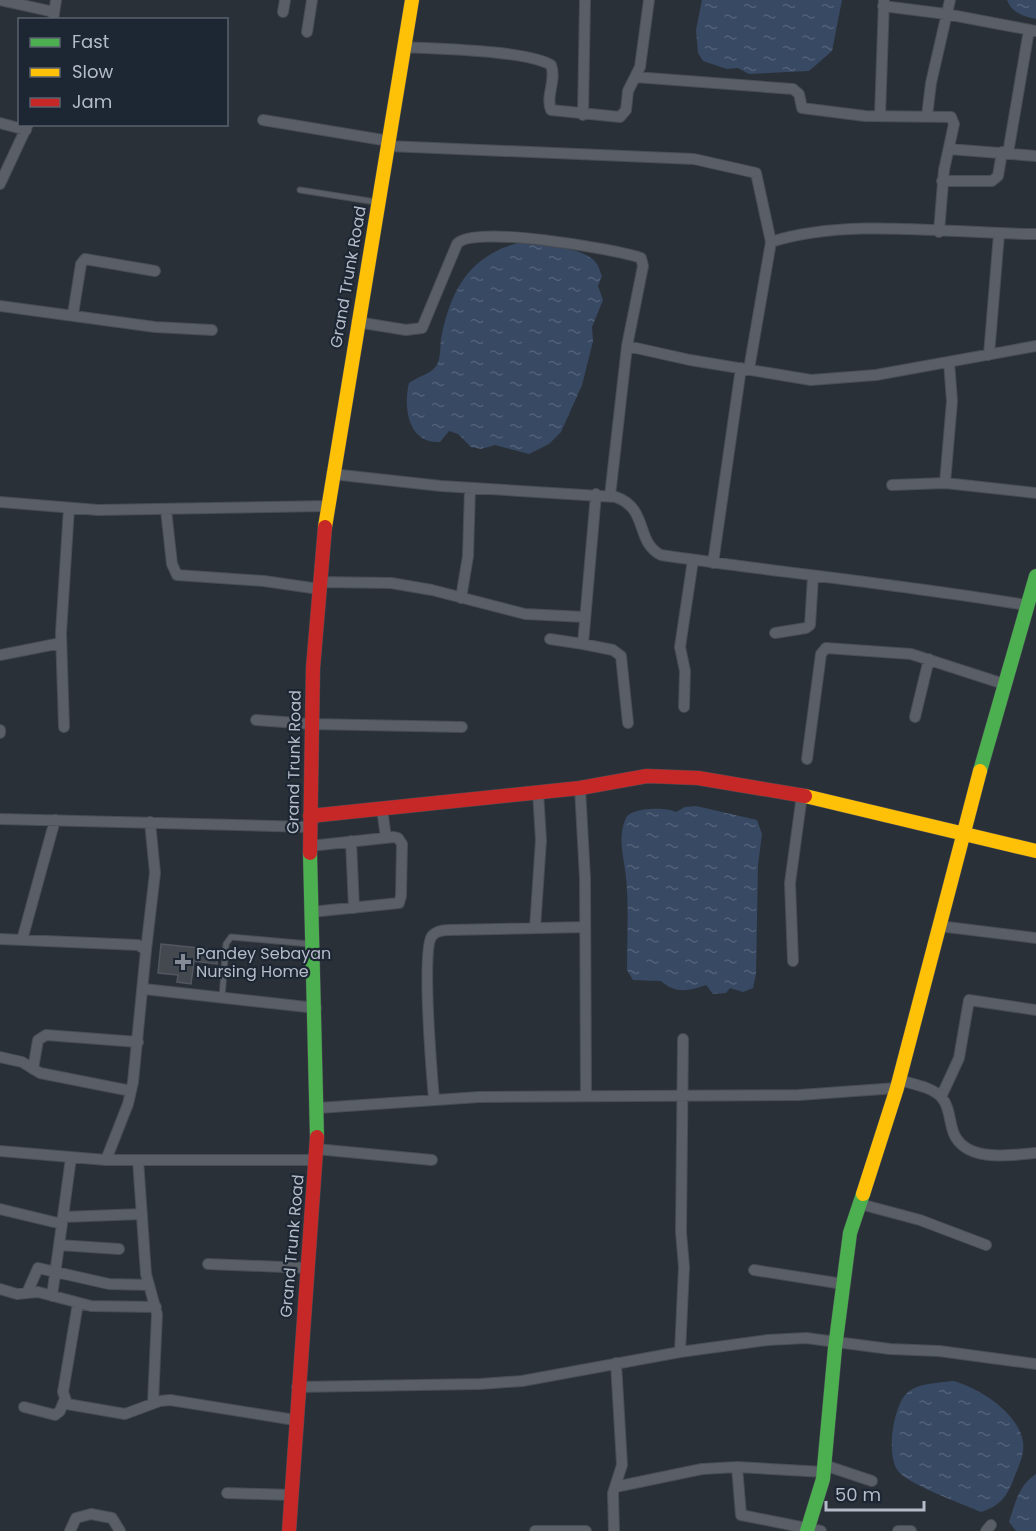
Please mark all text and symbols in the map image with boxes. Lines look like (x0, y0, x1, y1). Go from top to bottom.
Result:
legend (18, 18, 228, 126)
text: Fast (72, 29, 109, 54)
text: Slow (72, 59, 114, 84)
text: Jam (72, 89, 112, 114)
street label: Grand Trunk Road (324, 204, 372, 350)
street label: Grand Trunk Road (281, 690, 307, 834)
place label: Pandey Sebayan Nursing Home (196, 942, 331, 983)
marker: Pandey Sebayan Nursing Home (174, 953, 192, 971)
street label: Grand Trunk Road (274, 1173, 310, 1319)
scale bar (826, 1474, 924, 1512)
text: 50 m (835, 1482, 881, 1507)

